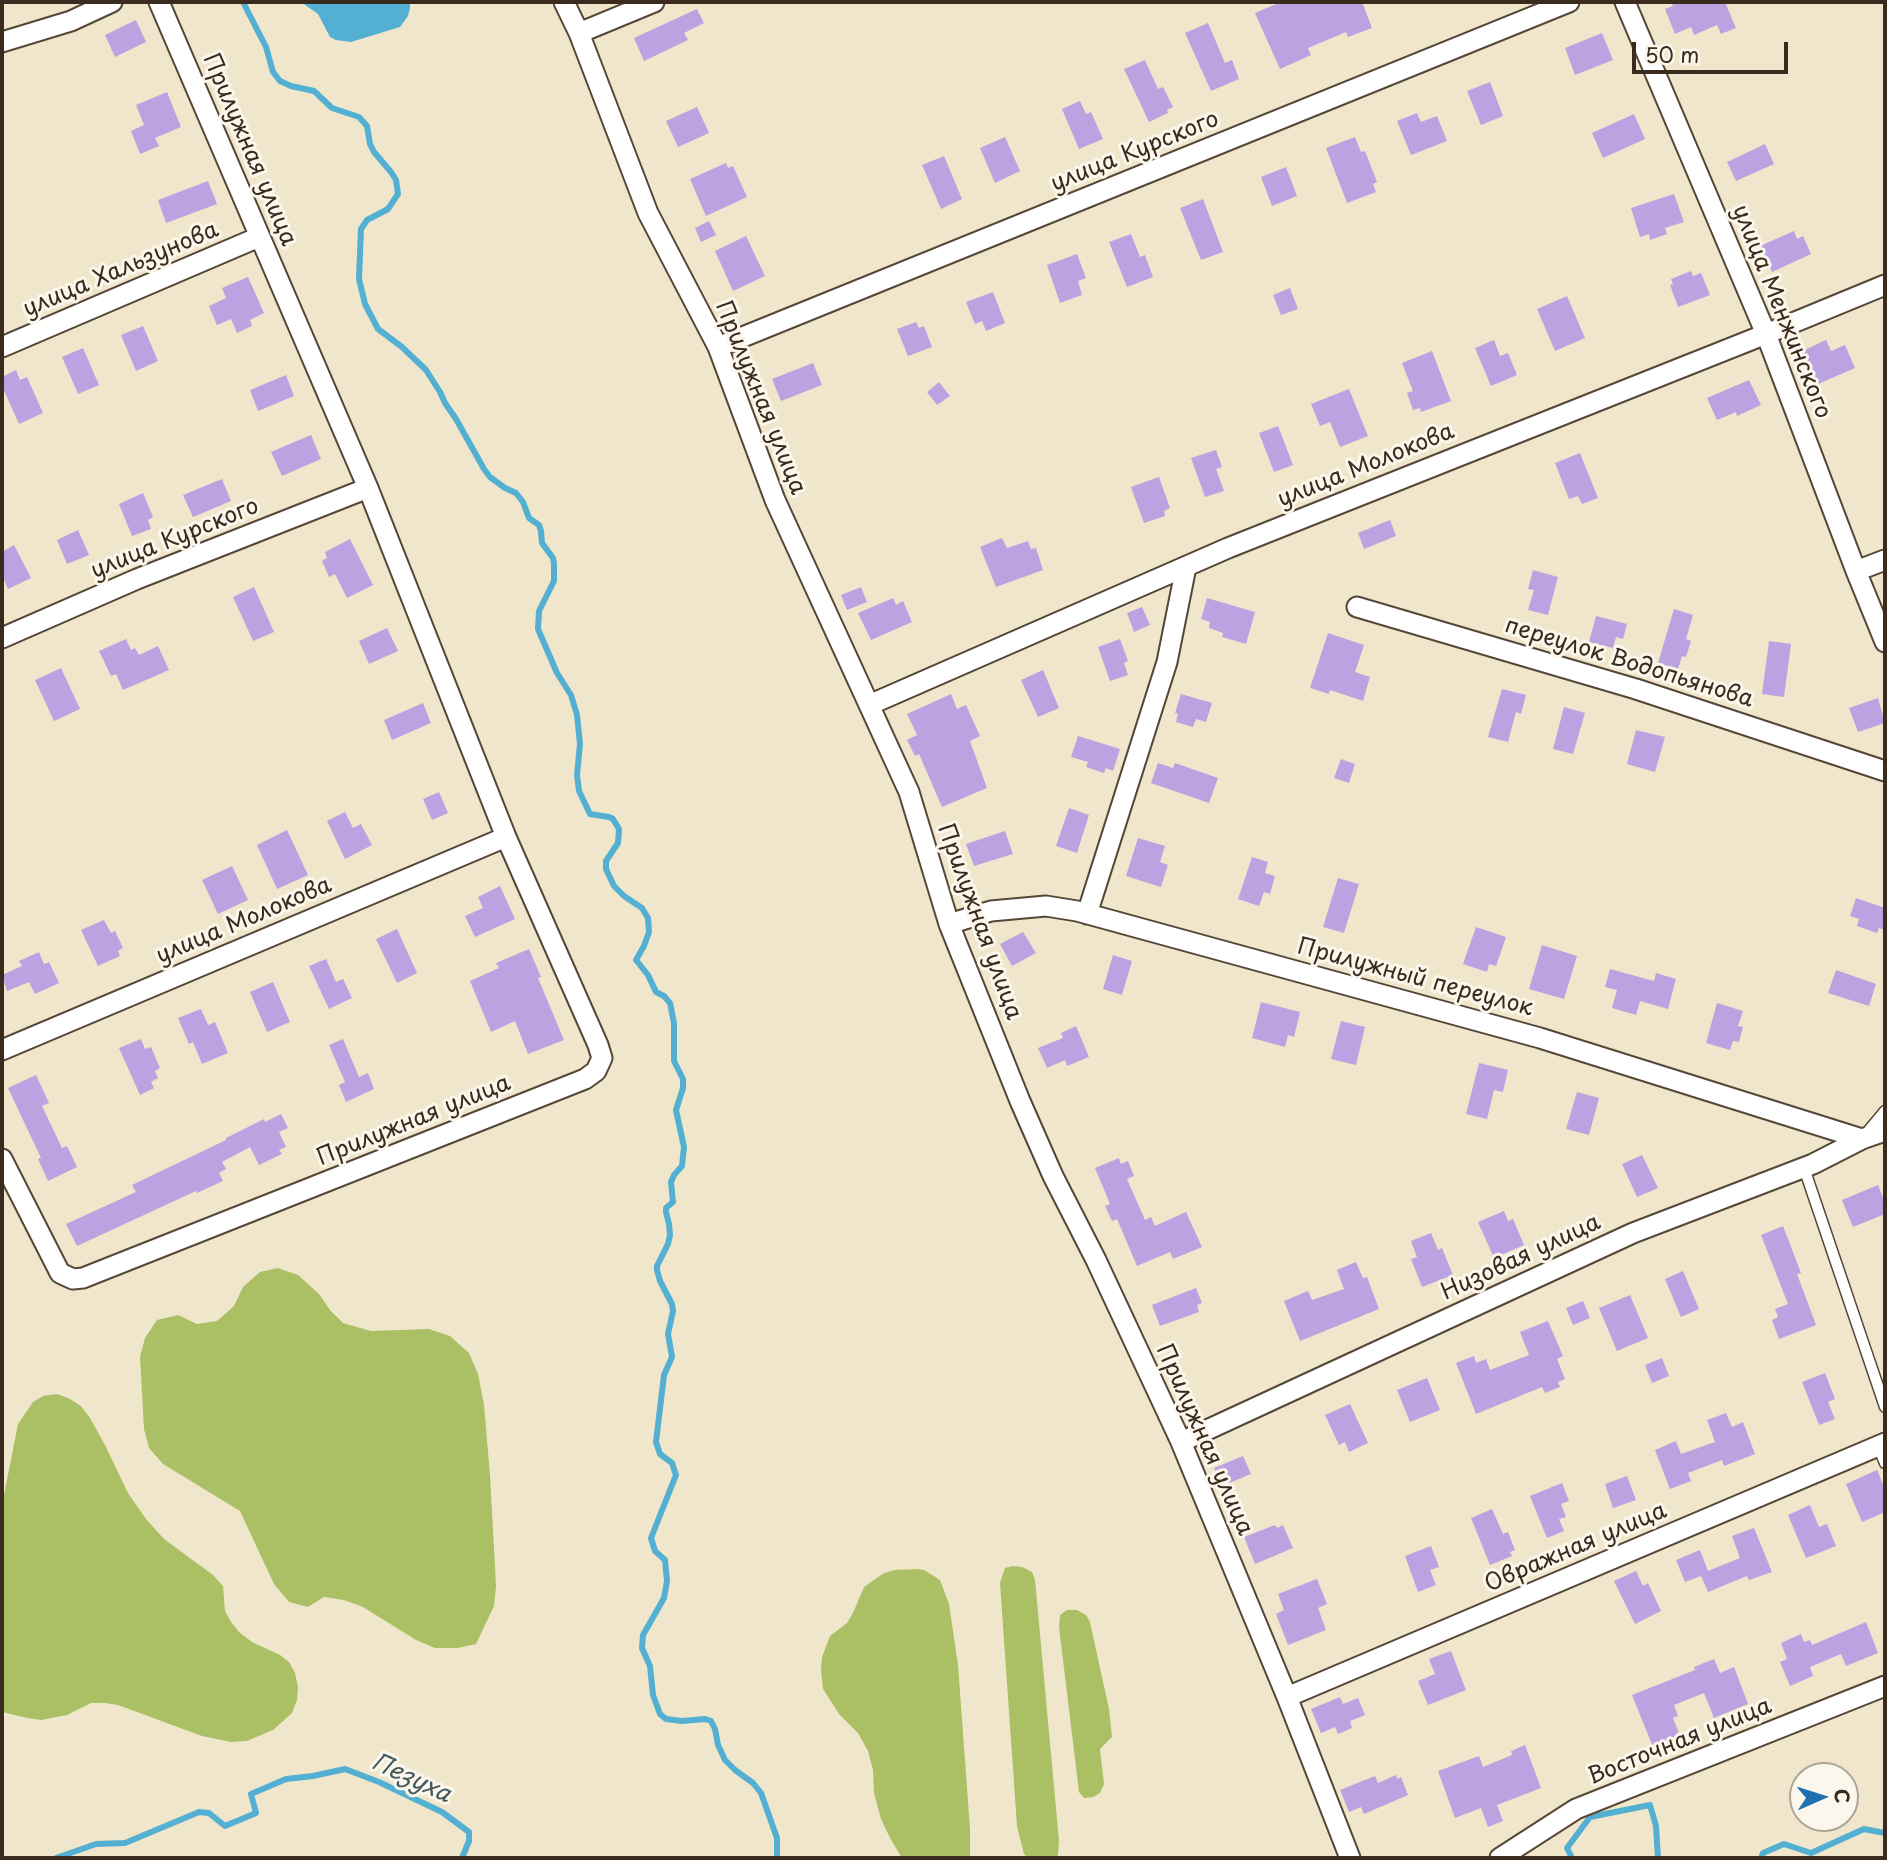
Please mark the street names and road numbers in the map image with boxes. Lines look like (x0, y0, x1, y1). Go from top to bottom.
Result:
street label: Прилужная улица (196, 50, 302, 250)
street label: улица Курского (1047, 106, 1223, 198)
street label: улица Менжинского (1725, 201, 1837, 423)
street label: улица Хальзунова (19, 216, 223, 324)
street label: Прилужная улица (709, 297, 811, 499)
street label: улица Молокова (1274, 418, 1458, 514)
street label: улица Курского (87, 493, 263, 585)
street label: переулок Водопьянова (1501, 612, 1757, 714)
street label: Прилужная улица (931, 820, 1027, 1024)
street label: улица Молокова (152, 872, 336, 970)
street label: Прилужный переулок (1294, 933, 1536, 1023)
street label: Прилужная улица (313, 1070, 515, 1172)
street label: Низовая улица (1437, 1209, 1605, 1307)
street label: Прилужная улица (1149, 1340, 1259, 1540)
street label: Овражная улица (1481, 1497, 1671, 1599)
street label: Восточная улица (1584, 1693, 1776, 1791)

